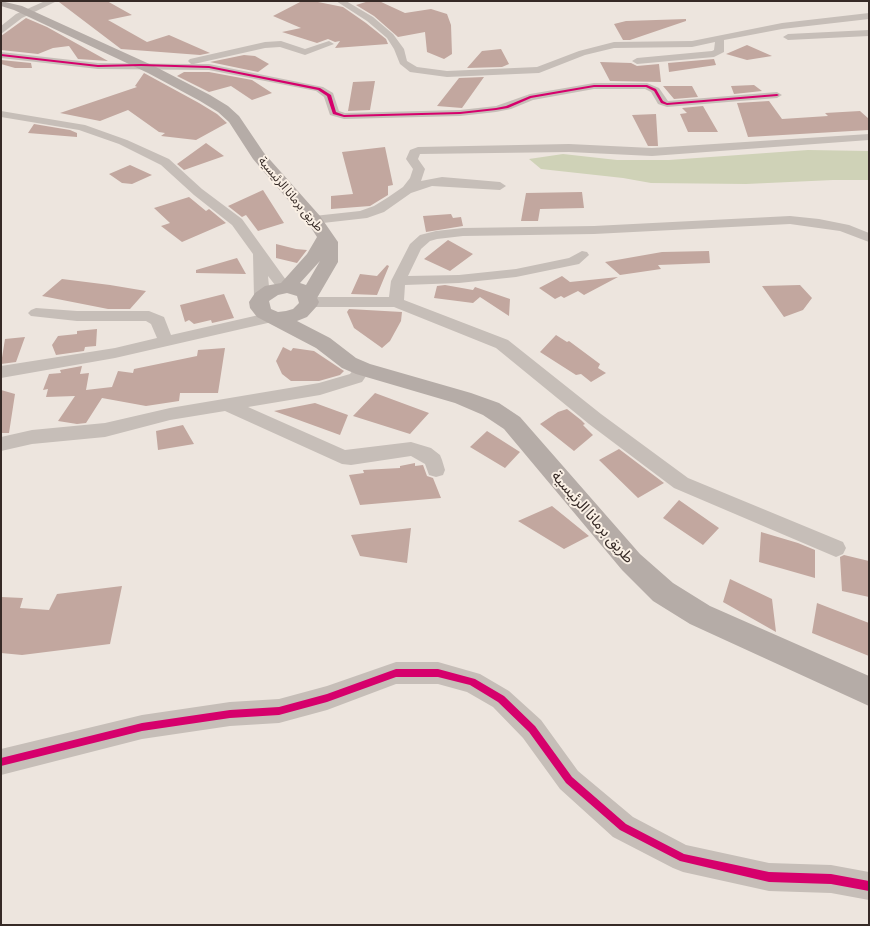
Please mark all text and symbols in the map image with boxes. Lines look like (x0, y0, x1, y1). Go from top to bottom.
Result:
street label: طريق برمانا الرئيسية (256, 154, 326, 234)
street label: طريق برمانا الرئيسية (548, 467, 638, 567)

